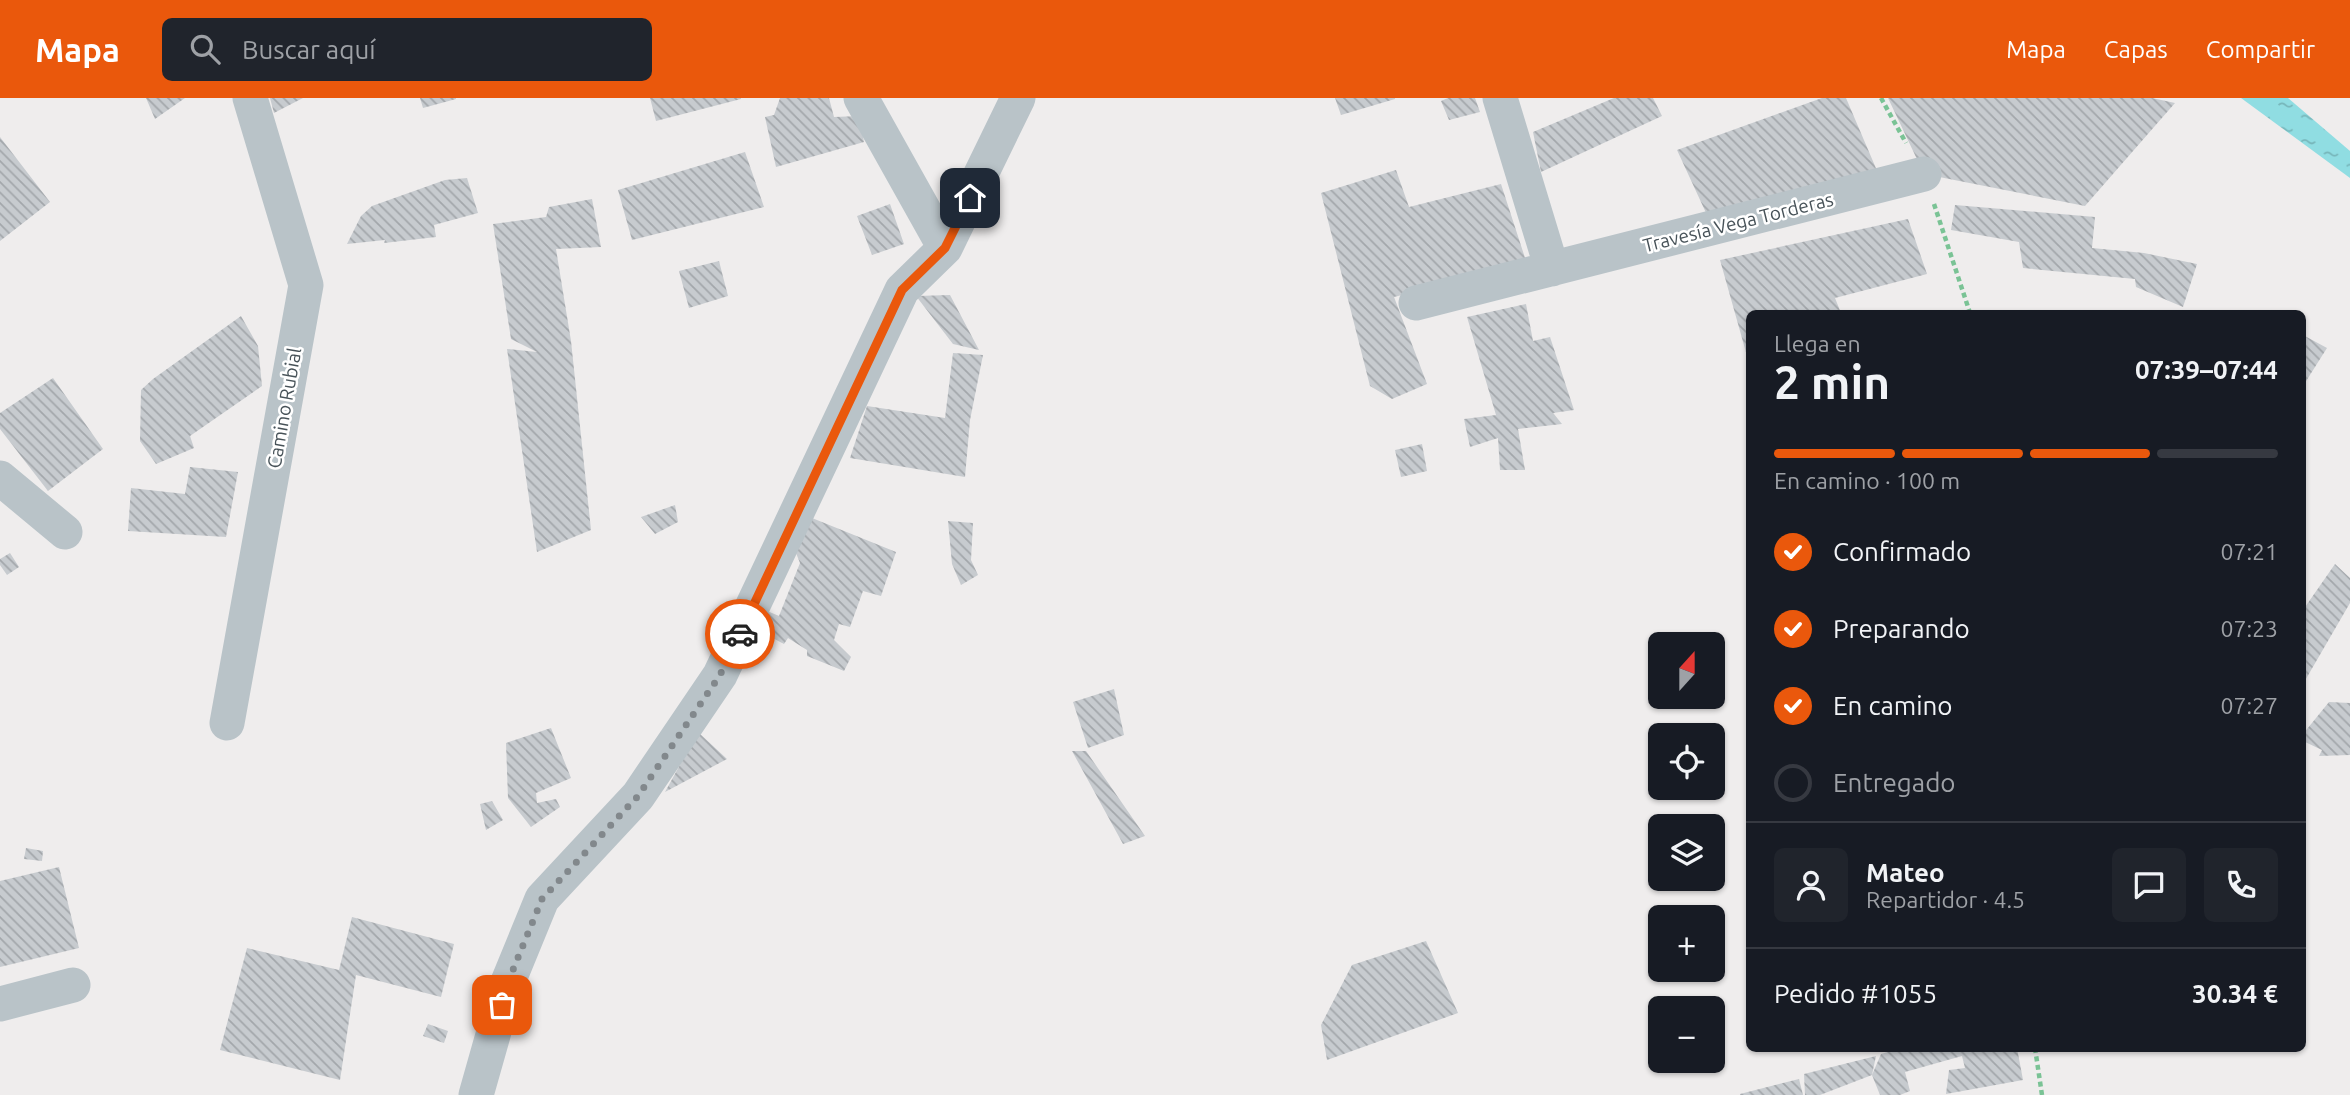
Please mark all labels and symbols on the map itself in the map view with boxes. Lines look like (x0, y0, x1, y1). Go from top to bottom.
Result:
pin (940, 168, 1000, 228)
street label: Travesía Vega Torderas (1641, 188, 1835, 256)
street label: Camino Rubial (263, 346, 305, 470)
courier (705, 599, 775, 669)
north arrow (1648, 632, 1726, 709)
pin (472, 975, 532, 1035)

